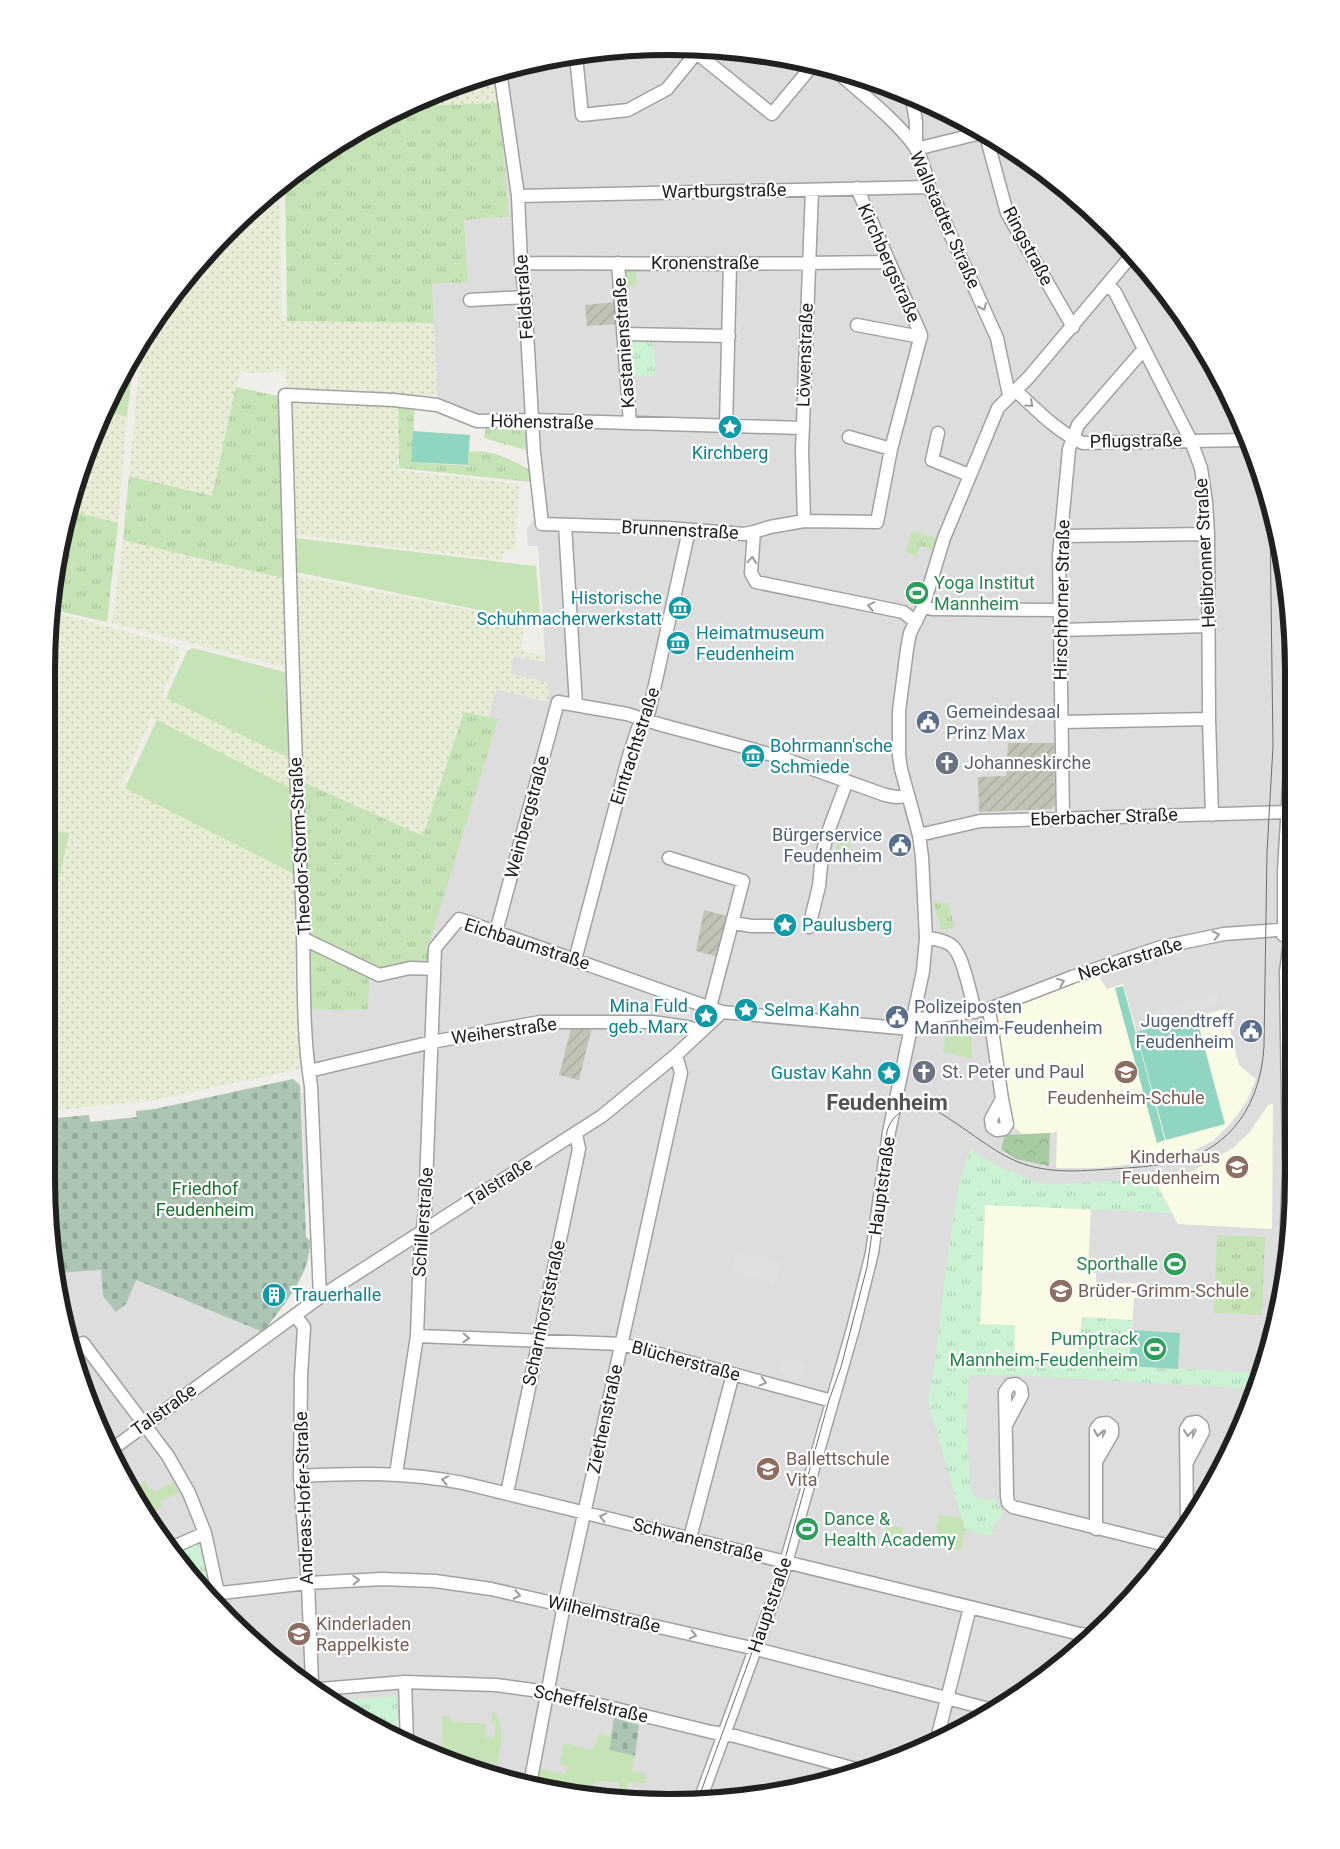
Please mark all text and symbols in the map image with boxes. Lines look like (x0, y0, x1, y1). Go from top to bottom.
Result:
street label: Wallstadter Straße (906, 148, 985, 292)
street label: Wartburgstraße (661, 179, 787, 202)
street label: Kirchbergstraße (854, 200, 925, 325)
street label: Ringstraße (999, 203, 1058, 289)
street label: Kronenstraße (651, 252, 759, 273)
street label: Feldstraße (510, 254, 537, 340)
street label: Kastanienstraße (608, 277, 639, 409)
one-way arrow (977, 301, 987, 310)
street label: Löwenstraße (792, 303, 817, 407)
one-way arrow (1025, 398, 1034, 407)
street label: Höhenstraße (490, 410, 594, 433)
place icon: Kirchberg (717, 414, 743, 440)
street label: Pflugstraße (1090, 429, 1182, 452)
place label: Kirchberg (692, 442, 768, 463)
street label: Heilbronner Straße (1190, 478, 1219, 628)
street label: Brunnenstraße (621, 516, 739, 543)
street label: Hirschhorner Straße (1050, 519, 1073, 680)
one-way arrow (746, 556, 757, 564)
place label: Yoga Institut Mannheim (934, 572, 1035, 614)
sports icon: Yoga Institut Mannheim (904, 580, 930, 606)
place label: Historische Schuhmacherwerkstatt (476, 587, 662, 629)
museum icon: Historische Schuhmacherwerkstatt (667, 595, 693, 621)
one-way arrow (867, 601, 875, 612)
place label: Heimatmuseum Feudenheim (696, 622, 824, 664)
museum icon: Heimatmuseum Feudenheim (665, 630, 691, 656)
street label: Eintrachtstraße (606, 685, 663, 807)
place label: Gemeindesaal Prinz Max (946, 701, 1060, 743)
public building icon: Gemeindesaal Prinz Max (915, 709, 941, 735)
place label: Bohrmann'sche Schmiede (770, 735, 893, 777)
museum icon: Bohrmann'sche Schmiede (740, 743, 766, 769)
church icon: Johanneskirche (934, 750, 960, 776)
place label: Johanneskirche (964, 752, 1091, 773)
street label: Weinbergstraße (500, 753, 553, 881)
street label: Theodor-Storm-Straße (284, 757, 315, 935)
street label: Eberbacher Straße (1030, 803, 1178, 830)
place label: Bürgerservice Feudenheim (772, 824, 882, 866)
public building icon: Bürgerservice Feudenheim (887, 832, 913, 858)
place icon: Paulusberg (772, 912, 798, 938)
street label: Eichbaumstraße (462, 913, 592, 974)
place label: Paulusberg (802, 914, 892, 935)
one-way arrow (1212, 931, 1220, 941)
street label: Neckarstraße (1075, 933, 1184, 984)
one-way arrow (1056, 978, 1064, 988)
place label: Mina Fuld geb. Marx (608, 995, 688, 1037)
place label: Polizeiposten Mannheim-Feudenheim (914, 996, 1102, 1038)
place icon: Selma Kahn (733, 997, 759, 1023)
place label: Selma Kahn (764, 999, 860, 1020)
place icon: Mina Fuld geb. Marx (693, 1003, 719, 1029)
public building icon: Polizeiposten Mannheim-Feudenheim (884, 1004, 910, 1030)
place label: Jugendtreff Feudenheim (1136, 1010, 1235, 1052)
street label: Weiherstraße (450, 1013, 558, 1048)
public building icon: Jugendtreff Feudenheim (1238, 1018, 1264, 1044)
church icon: St. Peter und Paul (911, 1059, 937, 1085)
school or university icon: Feudenheim-Schule (1113, 1059, 1139, 1085)
place icon: Gustav Kahn (876, 1060, 902, 1086)
place label: St. Peter und Paul (942, 1061, 1084, 1082)
place label: Gustav Kahn (771, 1062, 872, 1083)
place label: Feudenheim-Schule (1047, 1087, 1205, 1108)
district label: Feudenheim (826, 1090, 948, 1115)
street label: Hauptstraße (864, 1135, 899, 1237)
place label: Kinderhaus Feudenheim (1122, 1146, 1220, 1188)
street label: Talstraße (461, 1153, 536, 1210)
school or university icon: Kinderhaus Feudenheim (1224, 1154, 1250, 1180)
street label: Schillerstraße (408, 1166, 437, 1277)
park label: Friedhof Feudenheim (156, 1178, 254, 1220)
street label: Scharnhorststraße (518, 1238, 569, 1388)
sports icon: Sporthalle (1162, 1251, 1188, 1277)
place label: Sporthalle (1077, 1253, 1158, 1274)
school or university icon: Brüder-Grimm-Schule (1048, 1278, 1074, 1304)
place label: Brüder-Grimm-Schule (1078, 1280, 1249, 1301)
building icon: Trauerhalle (261, 1282, 287, 1308)
place label: Trauerhalle (292, 1284, 381, 1305)
place label: Pumptrack Mannheim-Feudenheim (950, 1328, 1139, 1370)
one-way arrow (462, 1333, 470, 1343)
street label: Blücherstraße (630, 1336, 743, 1385)
sports icon: Pumptrack Mannheim-Feudenheim (1142, 1336, 1168, 1362)
street label: Ziethenstraße (583, 1362, 626, 1475)
one-way arrow (759, 1376, 768, 1387)
street label: Talstraße (127, 1379, 200, 1440)
street label: Andreas-Hofer-Straße (290, 1411, 317, 1585)
one-way arrow (1093, 1429, 1103, 1438)
one-way arrow (1183, 1430, 1194, 1438)
place label: Ballettschule Vita (786, 1448, 890, 1490)
school or university icon: Ballettschule Vita (755, 1456, 781, 1482)
one-way arrow (441, 1475, 449, 1485)
place label: Dance & Health Academy (824, 1508, 956, 1550)
one-way arrow (599, 1512, 608, 1523)
street label: Schwanenstraße (631, 1513, 766, 1566)
sports icon: Dance & Health Academy (794, 1516, 820, 1542)
street label: Hauptstraße (743, 1554, 796, 1655)
one-way arrow (353, 1575, 361, 1586)
one-way arrow (513, 1589, 522, 1600)
street label: Wilhelmstraße (546, 1590, 663, 1637)
place label: Kinderladen Rappelkiste (316, 1613, 411, 1655)
school or university icon: Kinderladen Rappelkiste (286, 1621, 312, 1647)
one-way arrow (689, 1629, 698, 1640)
street label: Scheffelstraße (532, 1680, 650, 1727)

